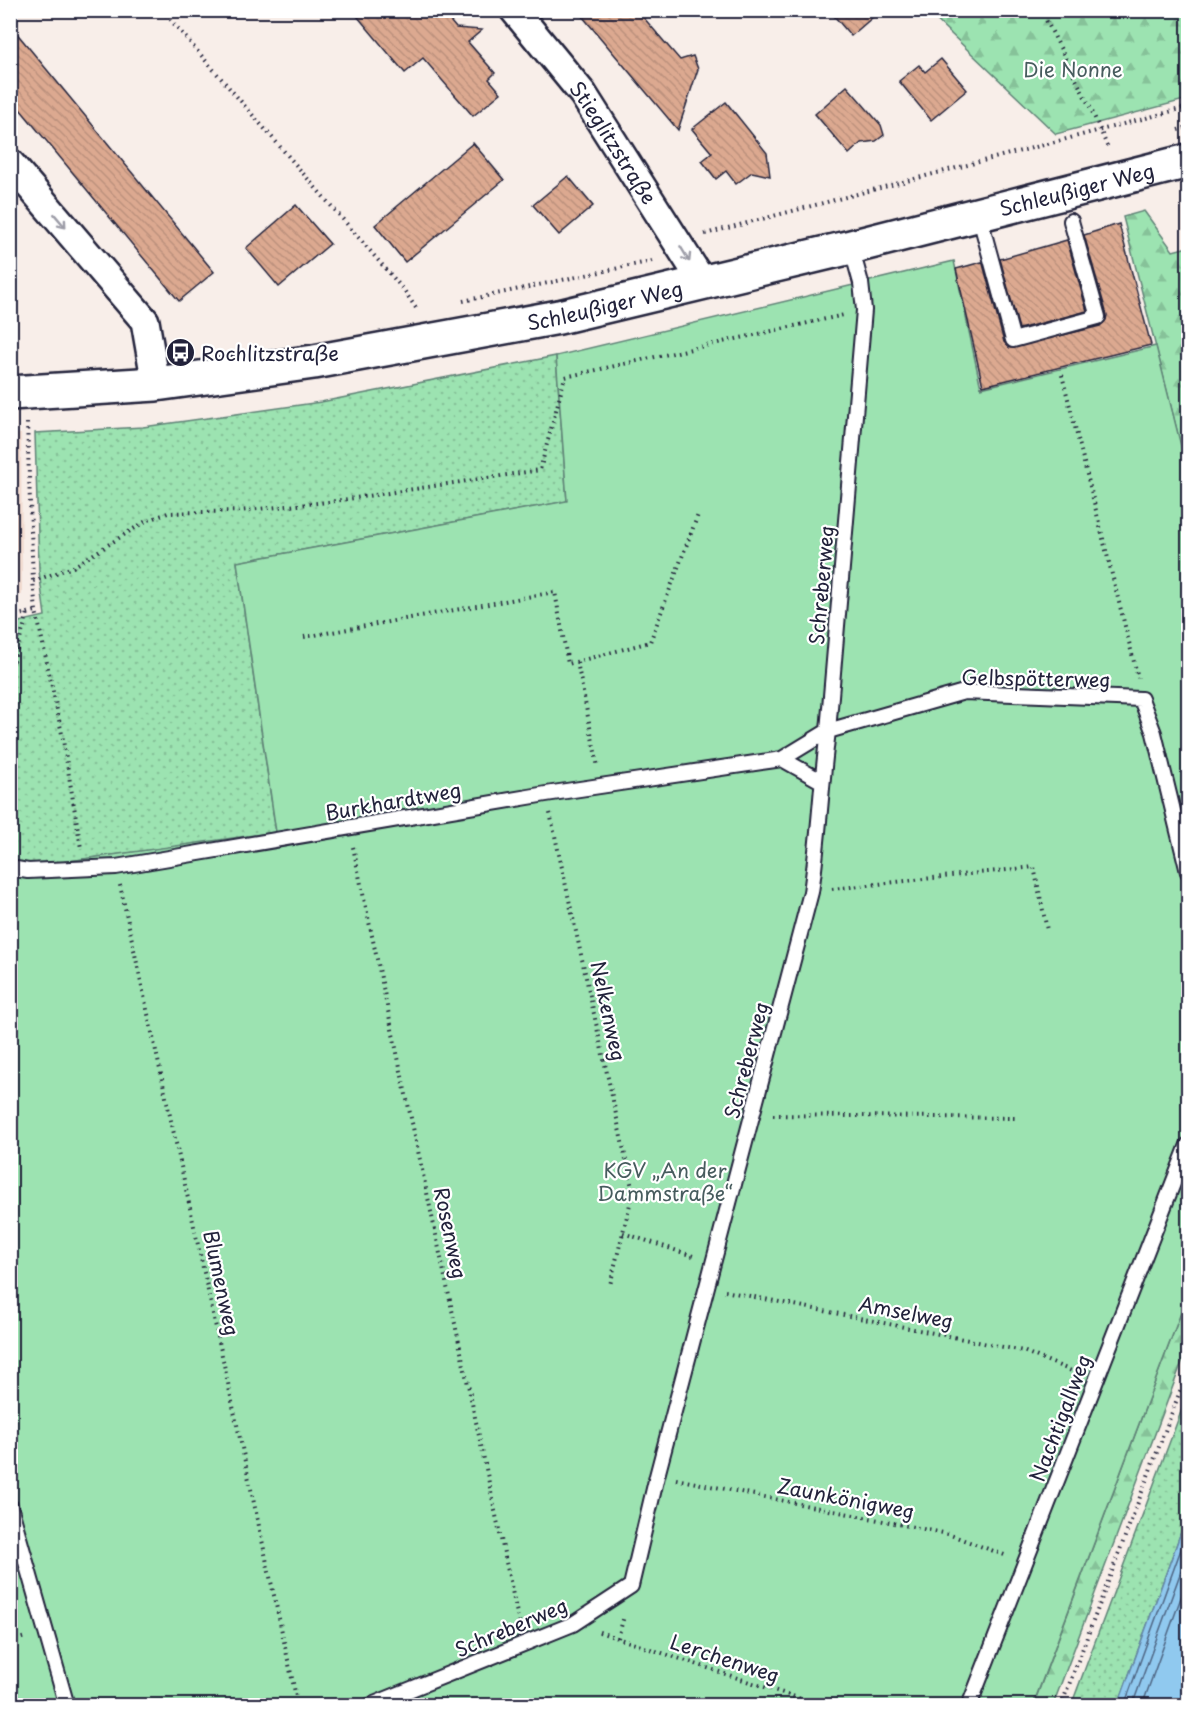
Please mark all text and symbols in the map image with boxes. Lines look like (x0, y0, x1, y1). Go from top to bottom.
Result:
park label: Die Nonne (1023, 54, 1123, 84)
street label: Stieglitzstraße (563, 74, 664, 210)
street label: Schleußiger Weg (996, 155, 1157, 224)
one-way arrow (53, 213, 67, 228)
one-way arrow (680, 245, 692, 262)
street label: Schleußiger Weg (524, 273, 686, 338)
bus stop icon: Rochlitzstraße (164, 337, 196, 369)
place label: Rochlitzstraße (201, 338, 339, 368)
street label: Schreberweg (801, 524, 841, 646)
street label: Gelbspötterweg (961, 662, 1111, 694)
street label: Burkhardtweg (323, 774, 463, 828)
street label: Nelkenweg (584, 958, 634, 1064)
street label: Schreberweg (716, 998, 776, 1122)
park label: KGV „An der Dammstraße“ (597, 1155, 733, 1208)
street label: Rosenweg (427, 1184, 475, 1282)
street label: Blumenweg (196, 1227, 248, 1339)
street label: Amselweg (856, 1288, 956, 1336)
street label: Nachtigallweg (1022, 1350, 1098, 1486)
street label: Zaunkönigweg (775, 1470, 917, 1526)
street label: Schreberweg (450, 1590, 572, 1664)
street label: Lerchenweg (666, 1626, 784, 1690)

